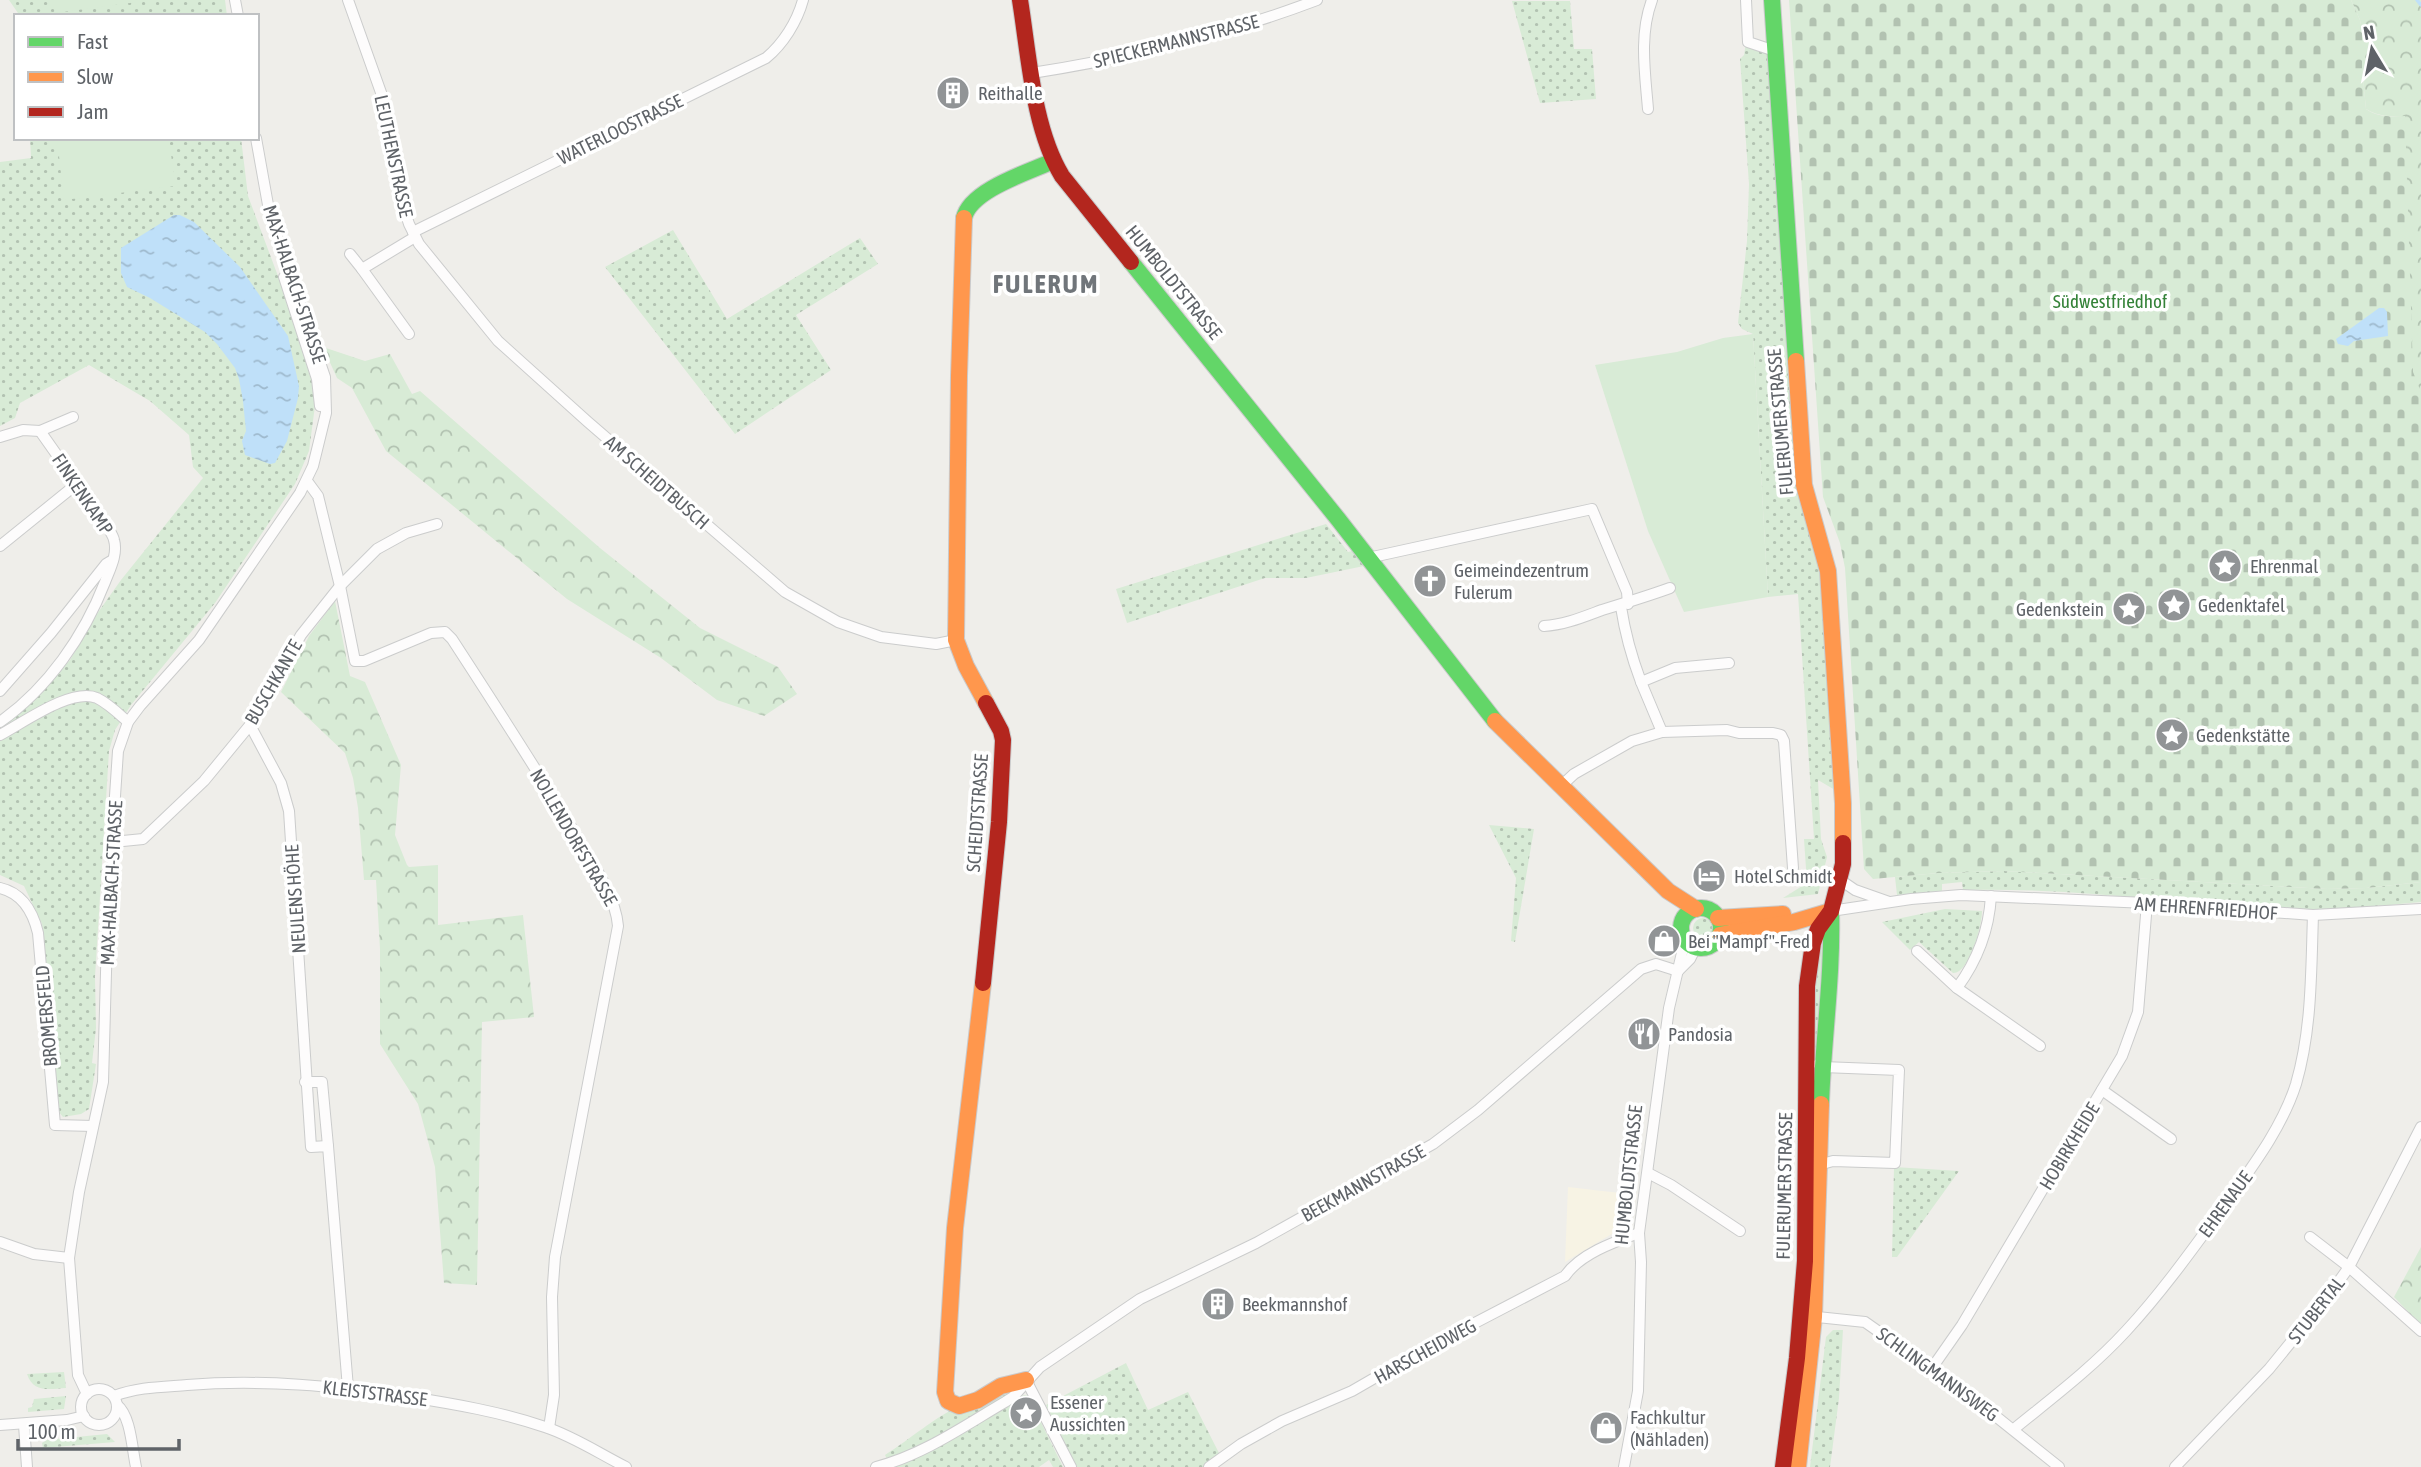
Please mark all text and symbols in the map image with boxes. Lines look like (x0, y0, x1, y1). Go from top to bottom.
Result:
street label: SPIECKERMANNSTRASSE (1091, 10, 1261, 72)
legend (14, 14, 259, 140)
north arrow (2337, 14, 2407, 84)
text: N (2362, 20, 2376, 44)
text: Fast (77, 29, 108, 53)
text: Slow (77, 64, 114, 88)
building icon: Reithalle (934, 74, 972, 112)
place label: Reithalle (978, 82, 1043, 104)
street label: WATERLOOSTRASSE (554, 89, 686, 169)
street label: LEUTHENSTRASSE (370, 93, 418, 219)
text: Jam (77, 99, 109, 123)
street label: MAX-HALBACH-STRASSE (259, 202, 331, 366)
street label: HUMBOLDTSTRASSE (1121, 221, 1227, 343)
district label: FULERUM (993, 269, 1099, 299)
park label: Südwestfriedhof (2053, 290, 2167, 312)
street label: FULERUMER STRASSE (1763, 348, 1797, 496)
street label: AM SCHEIDTBUSCH (600, 431, 714, 533)
street label: FINKENKAMP (48, 449, 118, 539)
place icon: Ehrenmal (2206, 547, 2244, 585)
place label: Ehrenmal (2250, 555, 2318, 577)
place label: Geimeindezentrum Fulerum (1454, 559, 1589, 603)
church icon: Geimeindezentrum Fulerum (1411, 562, 1449, 600)
place icon: Gedenktafel (2155, 586, 2193, 624)
place icon: Gedenkstein (2110, 590, 2148, 628)
place label: Gedenktafel (2198, 594, 2285, 616)
place label: Gedenkstein (2016, 598, 2104, 620)
street label: BUSCHKANTE (240, 636, 306, 728)
place icon: Gedenkstätte (2153, 716, 2191, 754)
place label: Gedenkstätte (2196, 724, 2290, 746)
street label: SCHEIDTSTRASSE (962, 753, 992, 873)
street label: NOLLENDORFSTRASSE (526, 765, 622, 909)
street label: MAX-HALBACH-STRASSE (96, 800, 126, 966)
street label: NEULENS HÖHE (280, 844, 310, 954)
hotel icon: Hotel Schmidt (1690, 857, 1728, 895)
place label: Hotel Schmidt (1734, 865, 1832, 887)
street label: AM EHRENFRIEDHOF (2134, 892, 2278, 924)
shop icon: Bei "Mampf"-Fred (1645, 922, 1683, 960)
place label: Bei "Mampf"-Fred (1688, 930, 1810, 952)
street label: BROMERSFELD (31, 964, 61, 1068)
restaurant icon: Pandosia (1625, 1015, 1663, 1053)
place label: Pandosia (1668, 1023, 1733, 1045)
street label: HOBIRKHEIDE (2034, 1099, 2104, 1193)
street label: HUMBOLDTSTRASSE (1610, 1104, 1646, 1246)
street label: FULERUMER STRASSE (1772, 1112, 1796, 1260)
street label: BEEKMANNSTRASSE (1297, 1140, 1429, 1226)
street label: EHRENAUE (2194, 1167, 2256, 1241)
street label: STUBERTAL (2283, 1272, 2349, 1348)
building icon: Beekmannshof (1199, 1285, 1237, 1323)
place label: Beekmannshof (1242, 1293, 1348, 1315)
street label: HARSCHEIDWEG (1370, 1314, 1480, 1388)
street label: SCHLINGMANNSWEG (1873, 1322, 2003, 1426)
street label: KLEISTSTRASSE (321, 1376, 429, 1410)
place label: Essener Aussichten (1050, 1391, 1126, 1435)
place icon: Essener Aussichten (1007, 1394, 1045, 1432)
place label: Fachkultur (Nähladen) (1630, 1406, 1709, 1450)
scale bar (18, 1408, 178, 1452)
shop icon: Fachkultur (Nähladen) (1587, 1409, 1625, 1447)
text: 100 m (28, 1419, 76, 1443)

